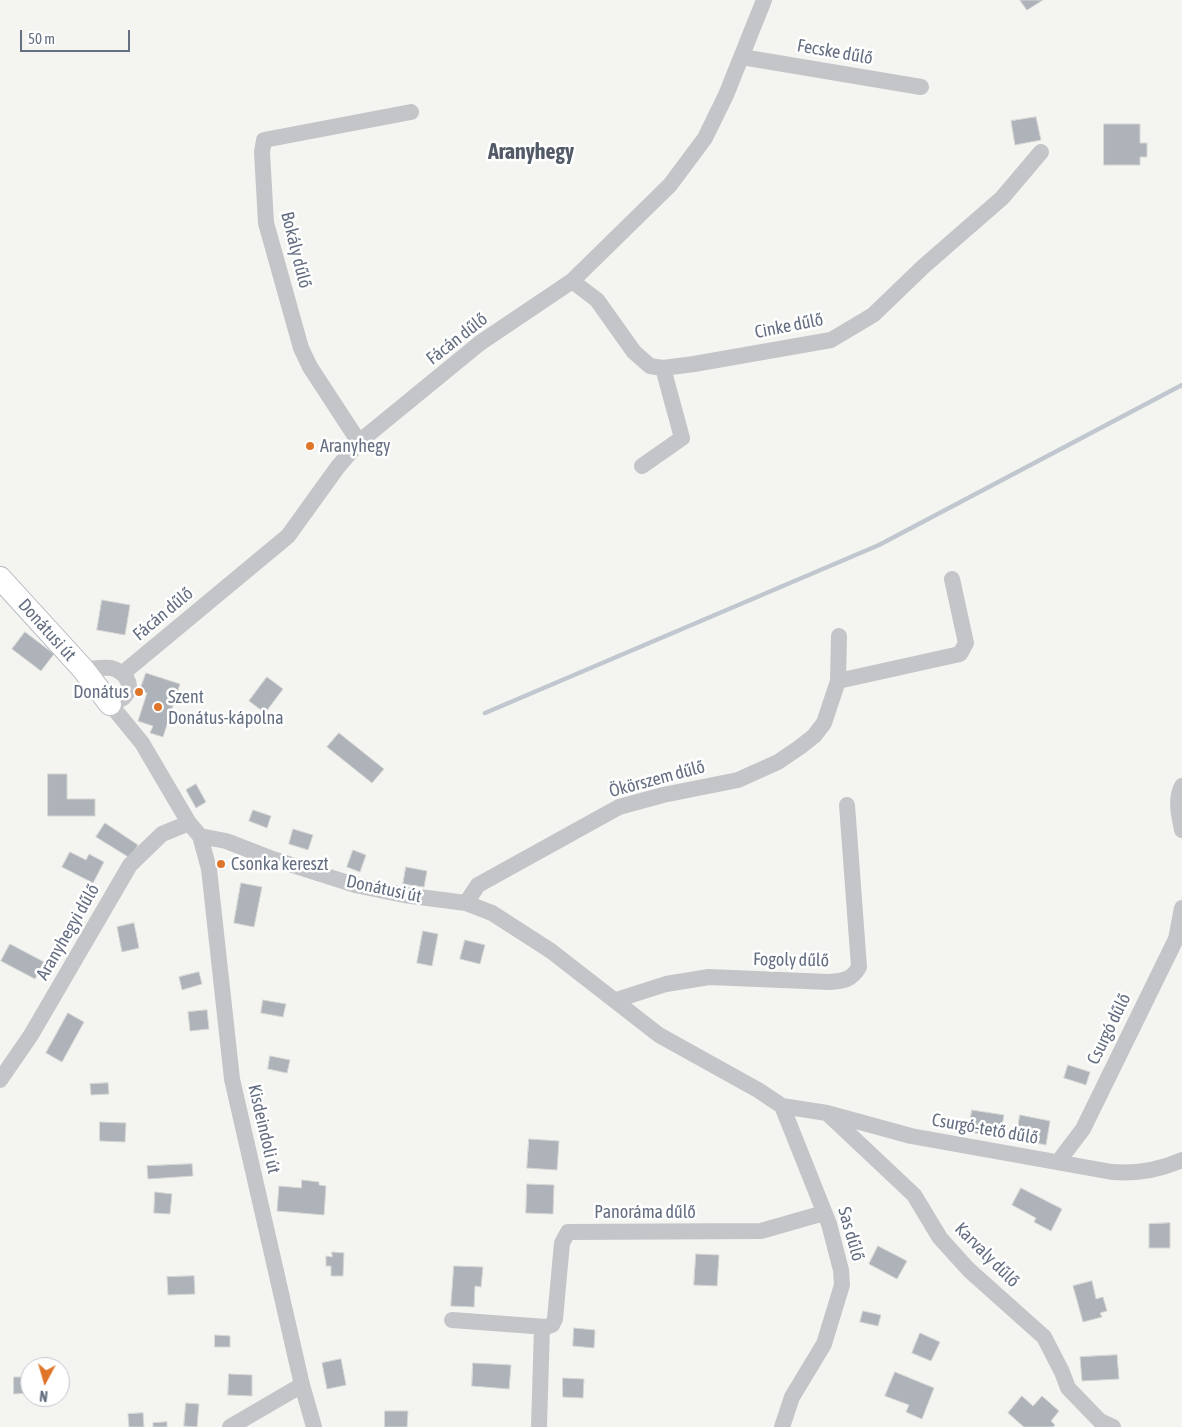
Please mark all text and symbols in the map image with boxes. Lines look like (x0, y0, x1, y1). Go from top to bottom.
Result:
scale bar (22, 20, 132, 52)
text: 50 m (28, 30, 55, 47)
street label: Fecske dűlő (795, 35, 875, 69)
district label: Aranyhegy (488, 139, 574, 165)
street label: Bokály dűlő (276, 210, 316, 290)
street label: Fácán dűlő (422, 308, 492, 370)
street label: Cinke dűlő (753, 309, 825, 343)
place label: Aranyhegy (320, 435, 390, 457)
marker: Aranyhegy (304, 440, 316, 452)
street label: Fácán dűlő (129, 583, 197, 645)
street label: Donátusi út (13, 594, 81, 666)
place label: Donátus (73, 681, 129, 703)
marker: Donátus (133, 686, 145, 698)
place label: Szent Donátus-kápolna (168, 686, 284, 729)
marker: Szent Donátus-kápolna (152, 701, 164, 713)
street label: Ökörszem dűlő (607, 756, 707, 802)
place label: Csonka kereszt (231, 853, 329, 875)
marker: Csonka kereszt (215, 858, 227, 870)
street label: Donátusi út (344, 870, 424, 908)
street label: Aranyhegyi dűlő (32, 880, 104, 984)
street label: Fogoly dűlő (753, 949, 829, 971)
street label: Csurgó dűlő (1083, 990, 1135, 1068)
street label: Kisdeindoli út (243, 1082, 285, 1176)
street label: Csurgó-tető dűlő (930, 1109, 1040, 1149)
street label: Panoráma dűlő (594, 1201, 696, 1223)
street label: Sas dűlő (833, 1205, 869, 1263)
street label: Karvaly dűlő (950, 1218, 1024, 1292)
north arrow (20, 1357, 70, 1407)
text: N (39, 1388, 48, 1404)

